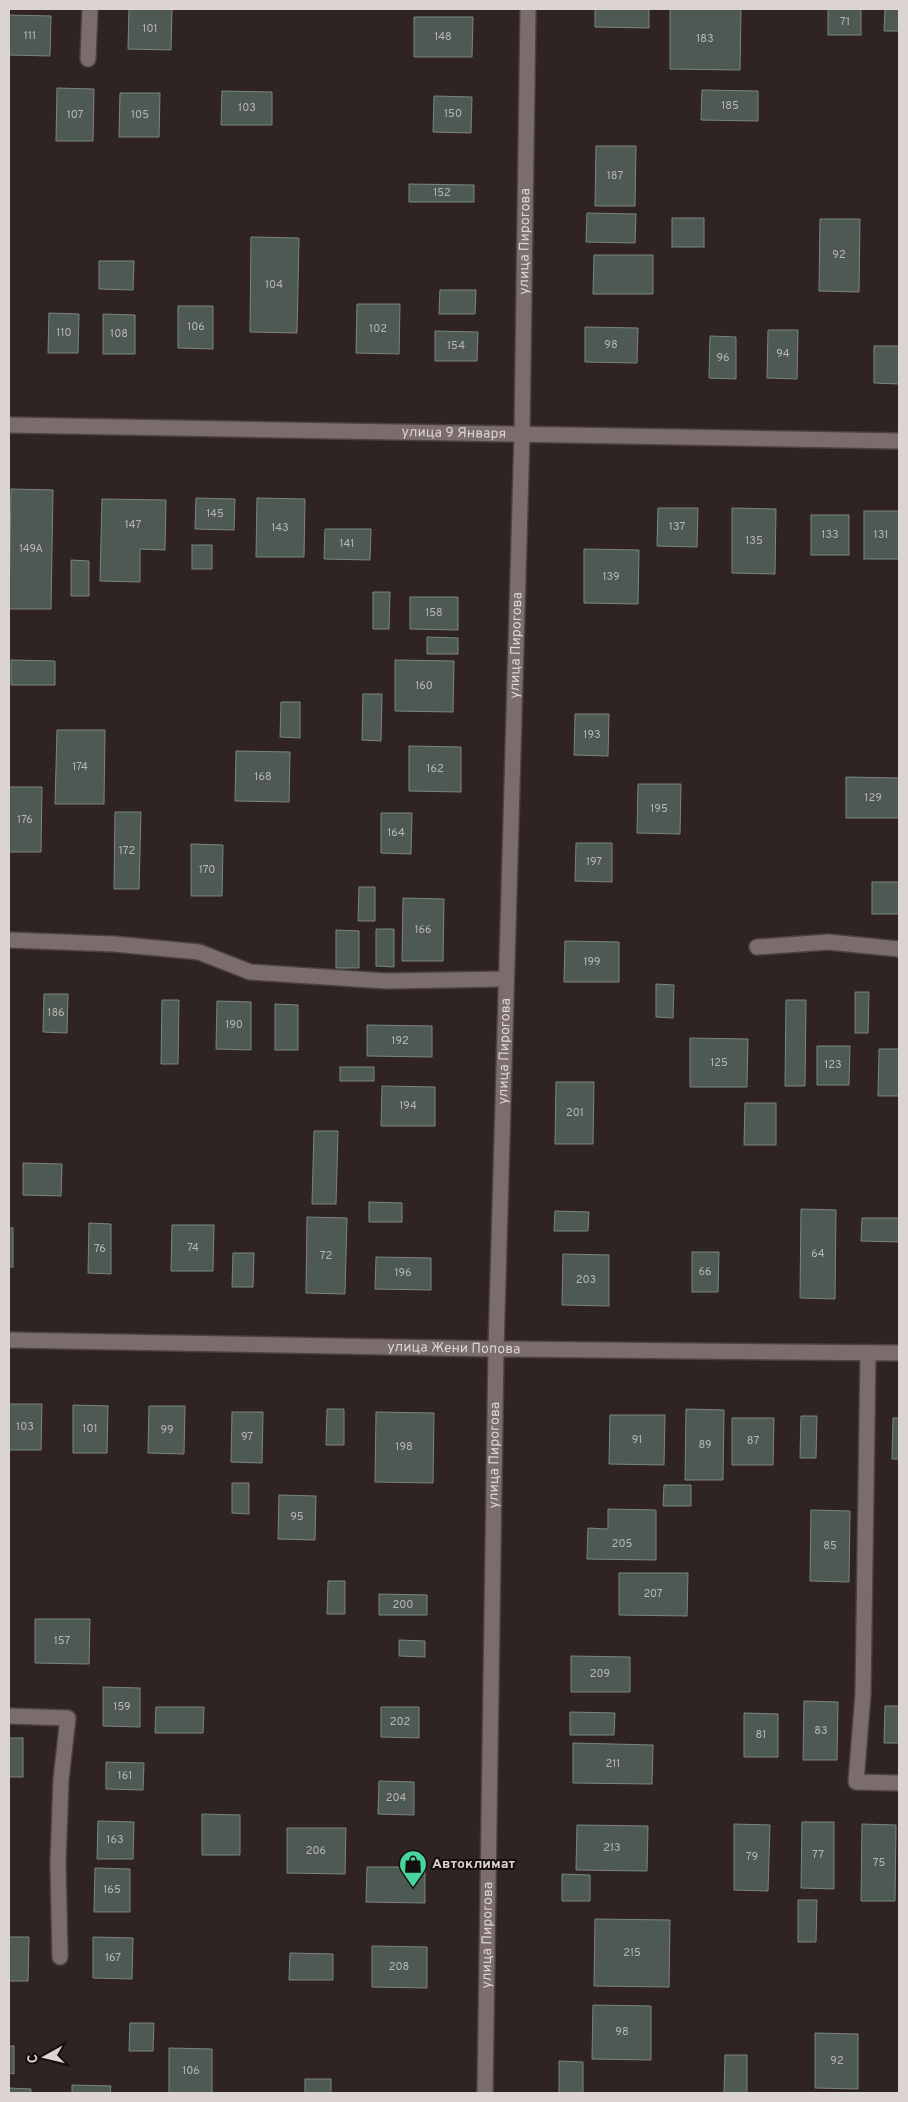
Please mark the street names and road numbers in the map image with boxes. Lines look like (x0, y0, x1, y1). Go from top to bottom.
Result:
street label: улица Пирогова (515, 188, 534, 295)
street label: улица 9 Января (401, 424, 506, 442)
street label: улица Пирогова (506, 592, 526, 699)
street label: улица Пирогова (494, 998, 514, 1105)
street label: улица Жени Попова (387, 1338, 521, 1358)
street label: улица Пирогова (485, 1402, 504, 1509)
street label: улица Пирогова (478, 1882, 497, 1988)

